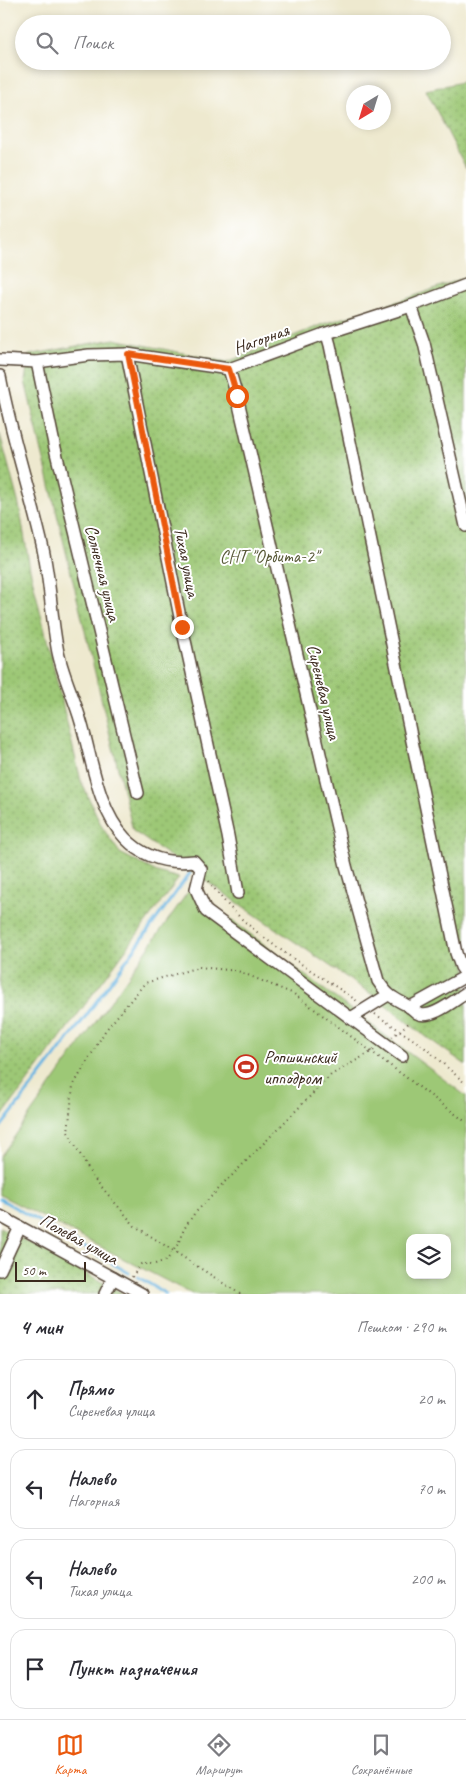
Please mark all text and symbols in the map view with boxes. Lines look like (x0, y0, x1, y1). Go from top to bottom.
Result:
search box (15, 15, 451, 70)
icon: search (33, 29, 61, 57)
text: Поиск (73, 31, 113, 55)
north arrow (346, 85, 391, 130)
street label: Нагорная (230, 318, 293, 359)
route start (226, 385, 249, 408)
street label: Солнечная улица (80, 523, 126, 624)
street label: Тихая улица (169, 525, 205, 601)
park label: СНТ "Орбита-2" (220, 545, 322, 567)
route end (171, 616, 194, 639)
street label: Сиреневая улица (302, 642, 346, 744)
place label: Ропшинский ипподром (264, 1046, 338, 1089)
sports icon: Ропшинский ипподром (233, 1054, 259, 1080)
street label: Полевая улица (36, 1208, 123, 1270)
map controls (406, 1234, 451, 1279)
button: layers (406, 1234, 451, 1279)
scale bar (15, 1259, 86, 1282)
text: 50 m (22, 1262, 46, 1279)
text: 4 мин (20, 1314, 63, 1340)
text: Пешком · 290 m (357, 1317, 446, 1337)
text: Прямо (68, 1377, 113, 1401)
icon: ahead (21, 1385, 49, 1413)
text: 20 m (418, 1389, 445, 1409)
text: Сиреневая улица (68, 1401, 154, 1421)
text: Налево (68, 1467, 116, 1491)
icon: left (21, 1475, 49, 1503)
text: 70 m (418, 1479, 445, 1499)
text: Нагорная (68, 1491, 119, 1511)
text: Налево (68, 1557, 116, 1581)
icon: left (21, 1565, 49, 1593)
text: 200 m (411, 1569, 445, 1589)
text: Тихая улица (68, 1581, 131, 1601)
icon: arrive (21, 1655, 49, 1683)
text: Пункт назначения (68, 1657, 197, 1681)
tab: Карта (54, 1731, 87, 1778)
tab: Маршрут (195, 1731, 242, 1778)
tab: Сохранённые (351, 1731, 411, 1778)

